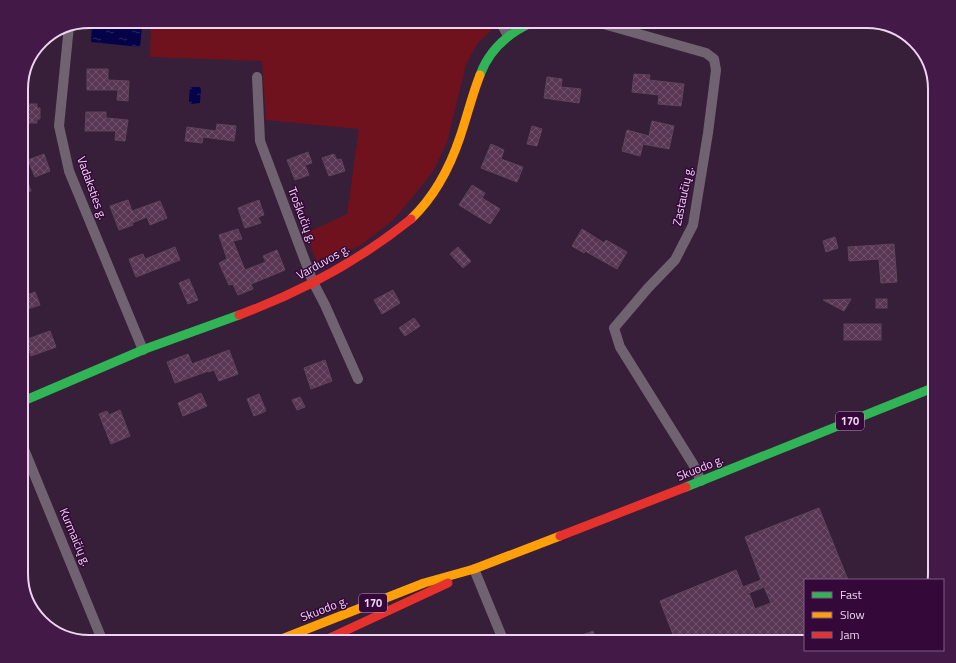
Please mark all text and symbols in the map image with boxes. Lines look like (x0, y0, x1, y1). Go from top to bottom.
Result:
street label: Vadaksties g. (72, 153, 113, 222)
street label: Zastaučių g. (667, 164, 698, 227)
street label: Troškučių g. (283, 184, 322, 246)
street label: Varduvos g. (293, 239, 353, 284)
road number: 170 (836, 412, 864, 430)
street label: Skuodo g. (674, 450, 726, 486)
street label: Kurmaičių g. (55, 505, 96, 569)
legend (804, 579, 944, 651)
text: Fast (840, 585, 863, 604)
street label: Skuodo g. (298, 591, 350, 626)
road number: 170 (359, 594, 387, 612)
text: Slow (840, 605, 865, 624)
text: Jam (840, 625, 860, 644)

